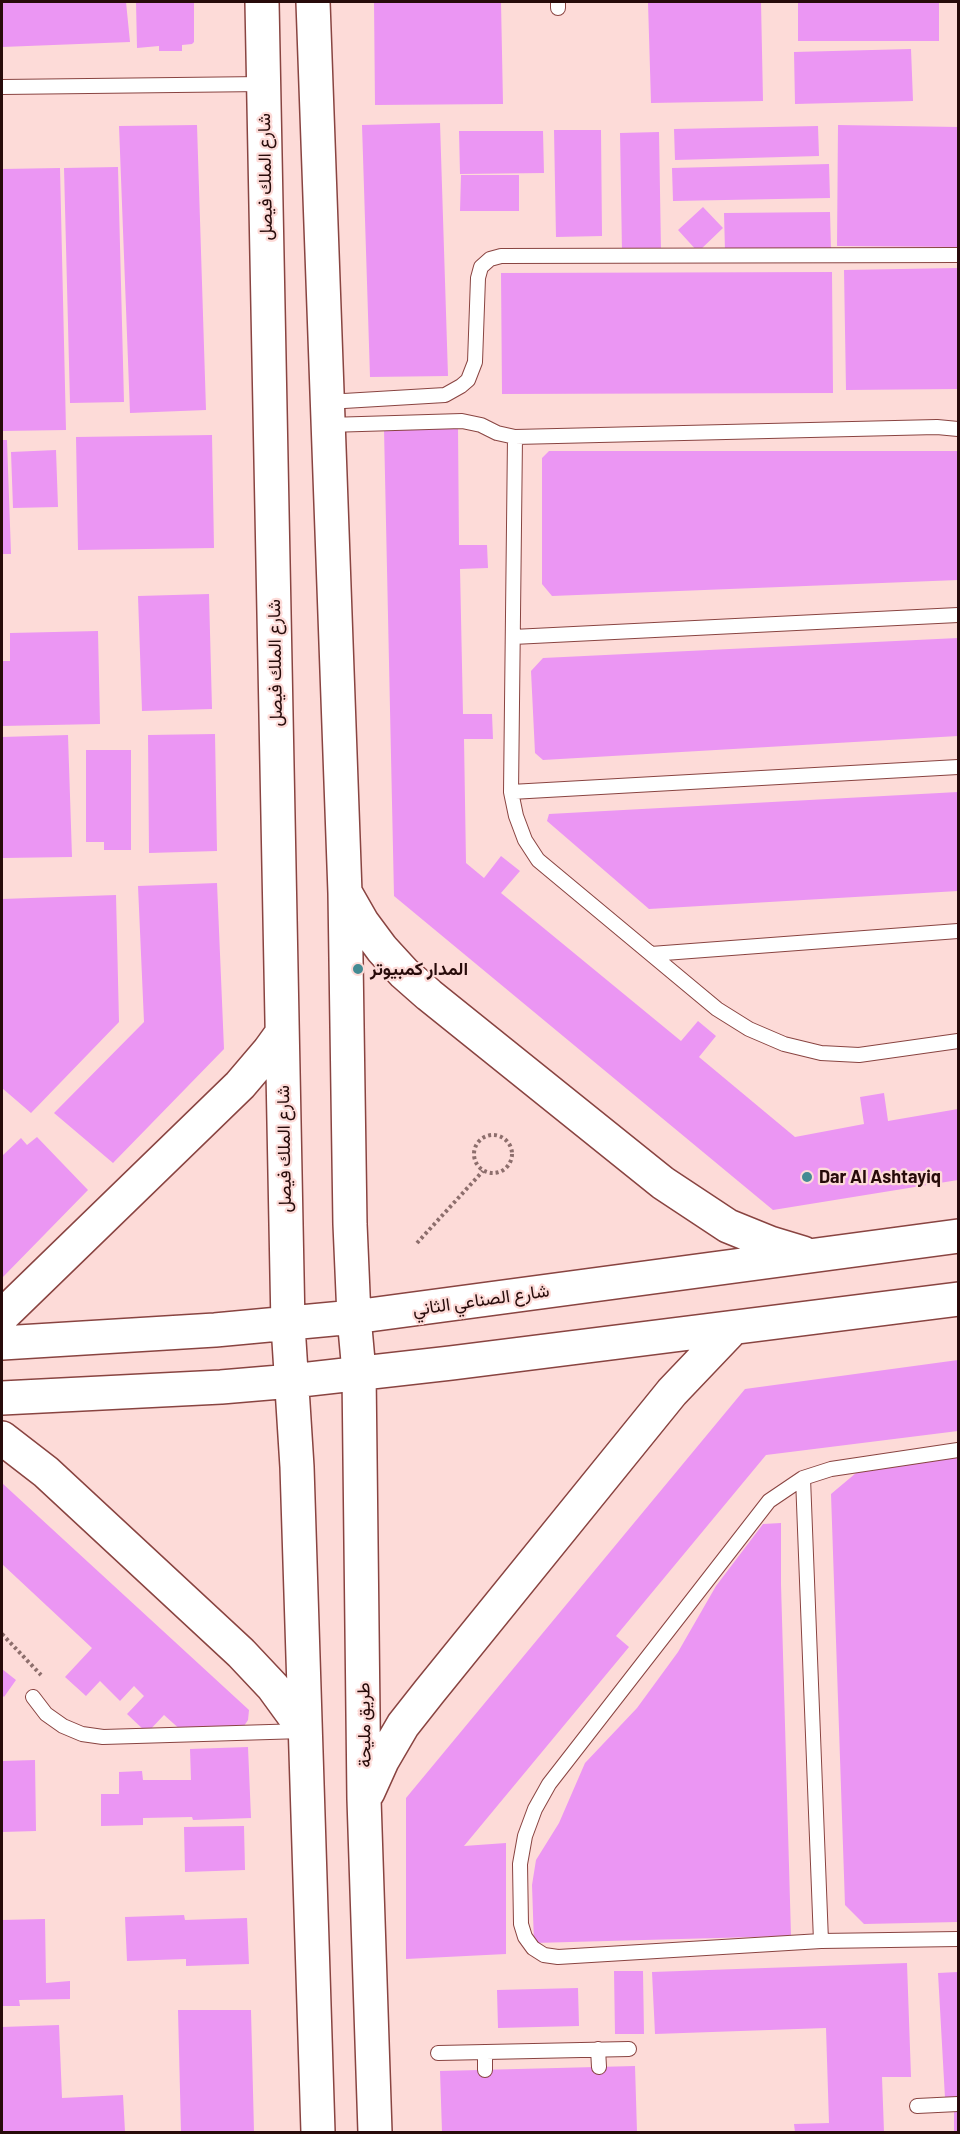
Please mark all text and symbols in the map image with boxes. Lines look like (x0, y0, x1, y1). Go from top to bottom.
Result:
street label: شارع الملك فيصل (253, 113, 277, 241)
street label: شارع الملك فيصل (263, 599, 287, 727)
place label: المدار کمبیوتر (370, 958, 468, 980)
marker: المدار کمبیوتر (351, 962, 365, 976)
street label: شارع الملك فيصل (272, 1085, 296, 1213)
place label: Dar Al Ashtayiq (819, 1166, 941, 1188)
marker: Dar Al Ashtayiq (800, 1170, 814, 1184)
street label: شارع الصناعي الثاني (411, 1280, 551, 1320)
street label: طريق مليحة (352, 1682, 376, 1768)

